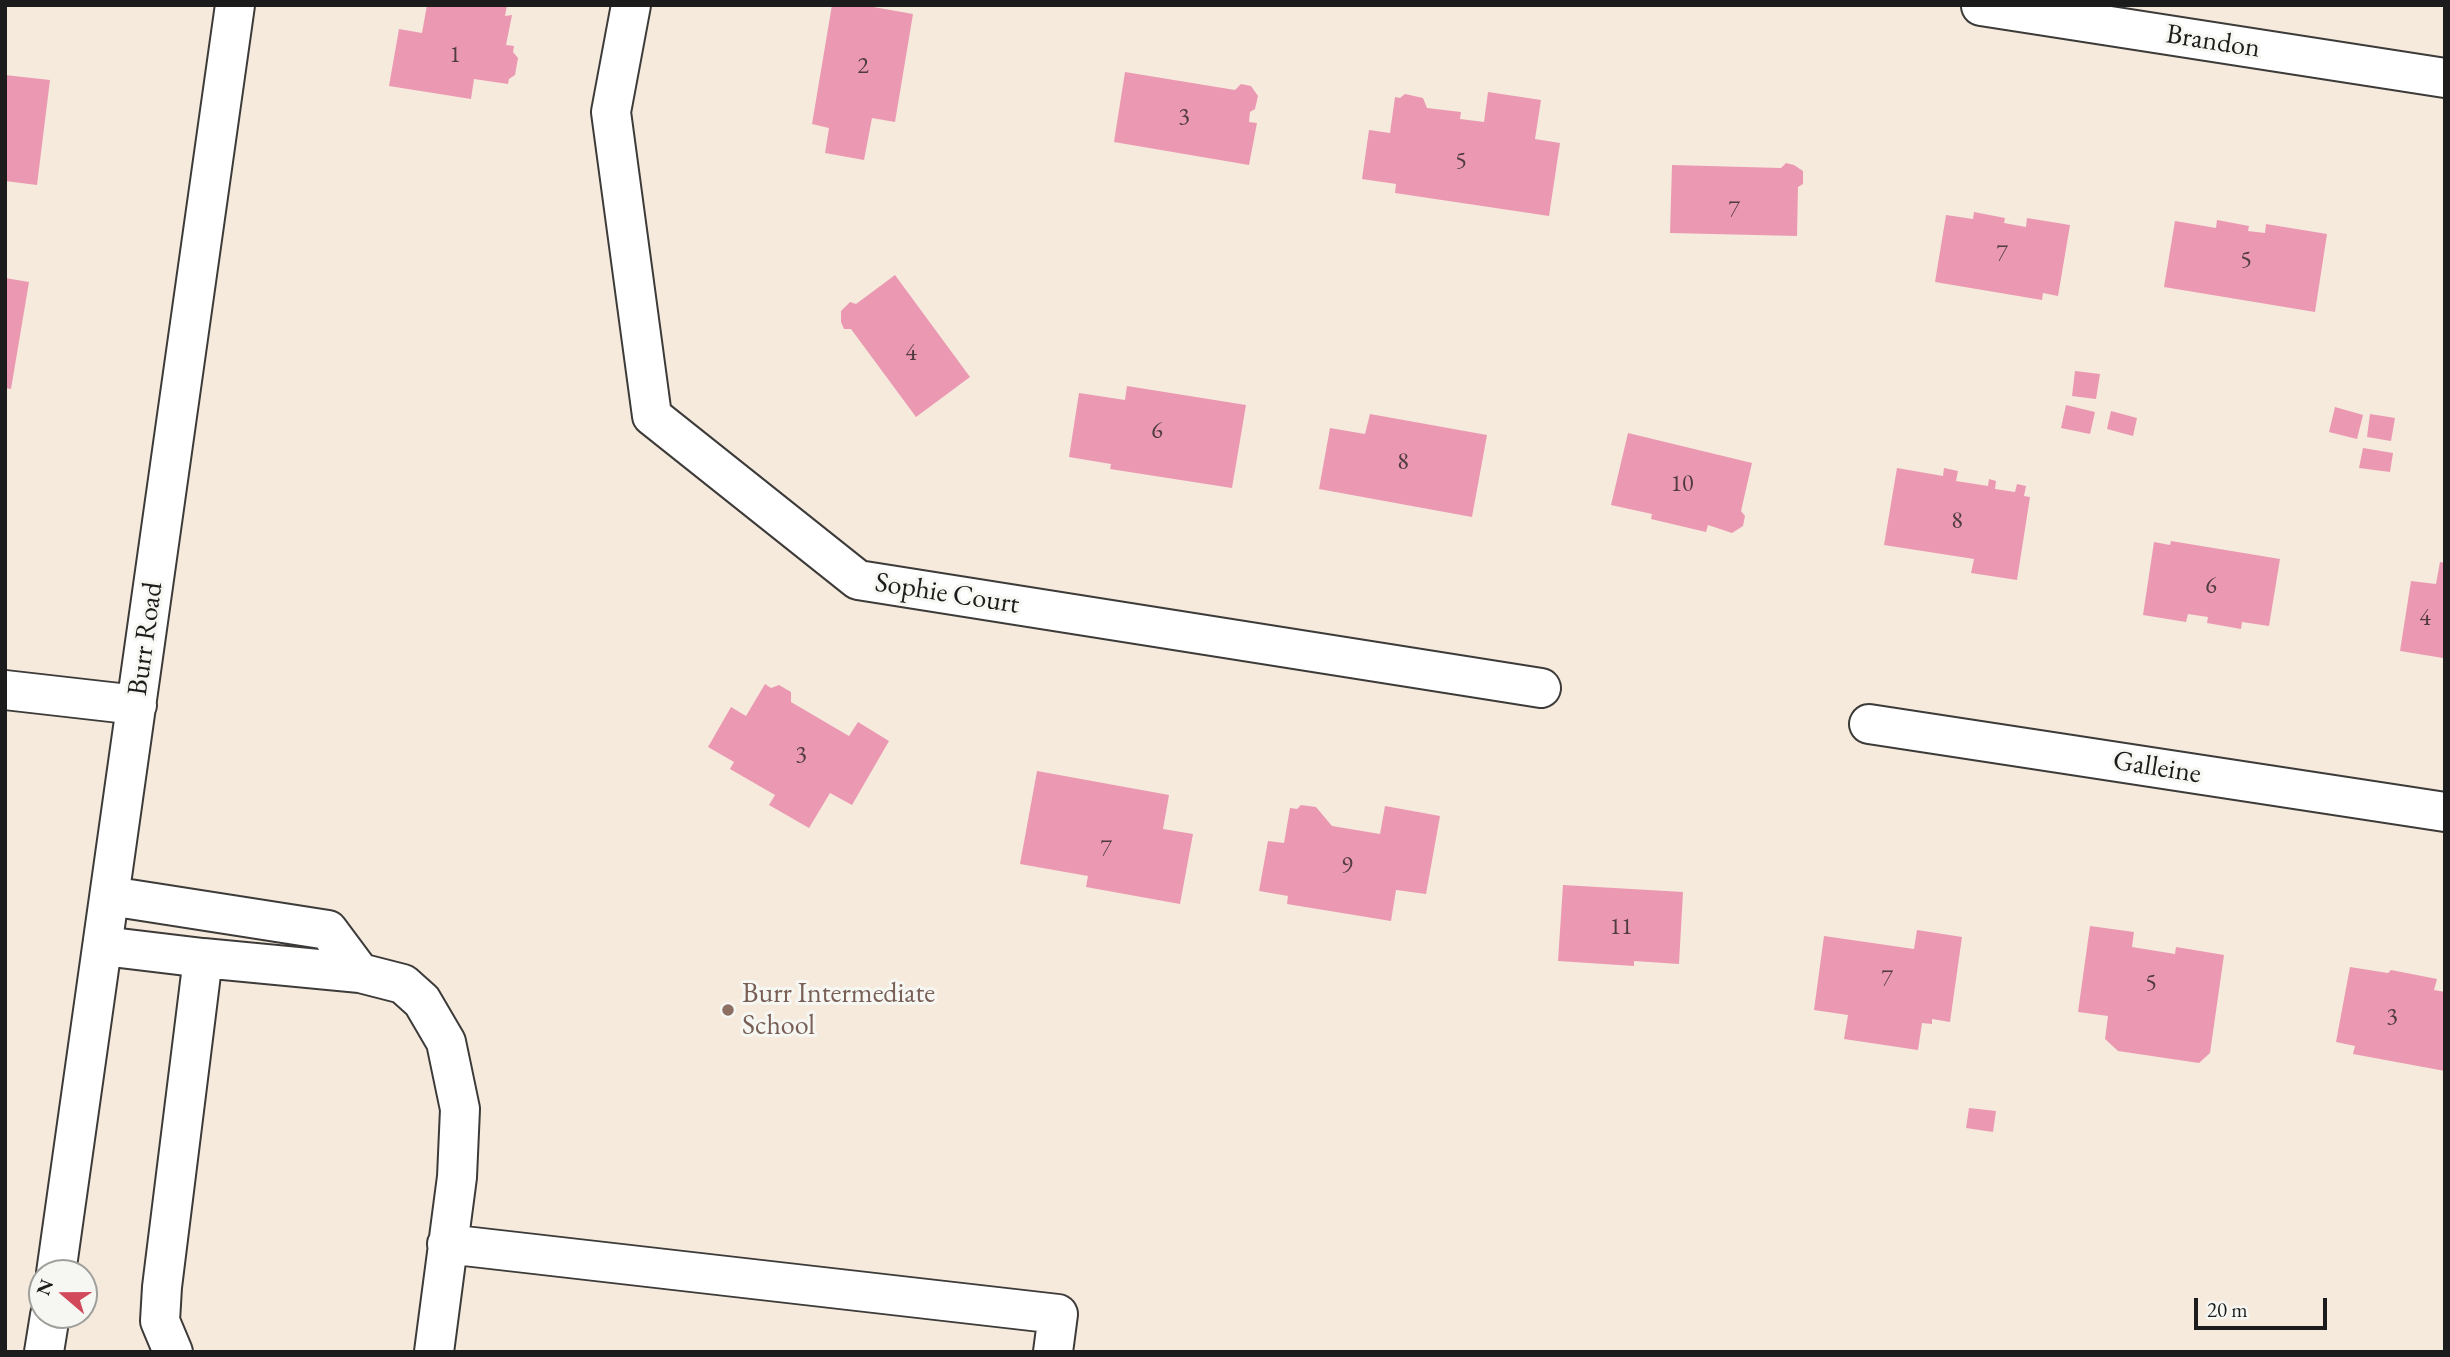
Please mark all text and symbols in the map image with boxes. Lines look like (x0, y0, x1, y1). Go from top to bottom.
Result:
street label: Brandon (2164, 18, 2262, 66)
house number: 1 (449, 41, 461, 69)
house number: 2 (857, 52, 869, 80)
house number: 3 (1178, 103, 1190, 131)
house number: 5 (1455, 147, 1467, 175)
house number: 7 (1728, 196, 1740, 224)
house number: 7 (1996, 240, 2008, 268)
house number: 5 (2240, 246, 2252, 274)
house number: 4 (905, 339, 917, 367)
house number: 6 (1151, 417, 1163, 445)
house number: 8 (1397, 448, 1409, 476)
house number: 10 (1670, 470, 1694, 498)
house number: 8 (1951, 507, 1963, 535)
street label: Sophie Court (873, 566, 1021, 622)
house number: 6 (2205, 572, 2217, 600)
street label: Burr Road (121, 580, 171, 698)
house number: 4 (2419, 604, 2431, 632)
house number: 3 (795, 741, 807, 769)
street label: Galleine (2111, 744, 2203, 792)
house number: 7 (1100, 835, 1112, 863)
house number: 9 (1341, 852, 1353, 880)
house number: 11 (1609, 913, 1633, 941)
house number: 7 (1881, 965, 1893, 993)
house number: 5 (2145, 969, 2157, 997)
place label: Burr Intermediate School (742, 977, 935, 1043)
marker: Burr Intermediate School (720, 1002, 736, 1018)
house number: 3 (2386, 1003, 2398, 1031)
north arrow (28, 1259, 98, 1329)
text: N (30, 1276, 59, 1299)
scale bar (2198, 1284, 2331, 1328)
text: 20 m (2207, 1296, 2248, 1323)

